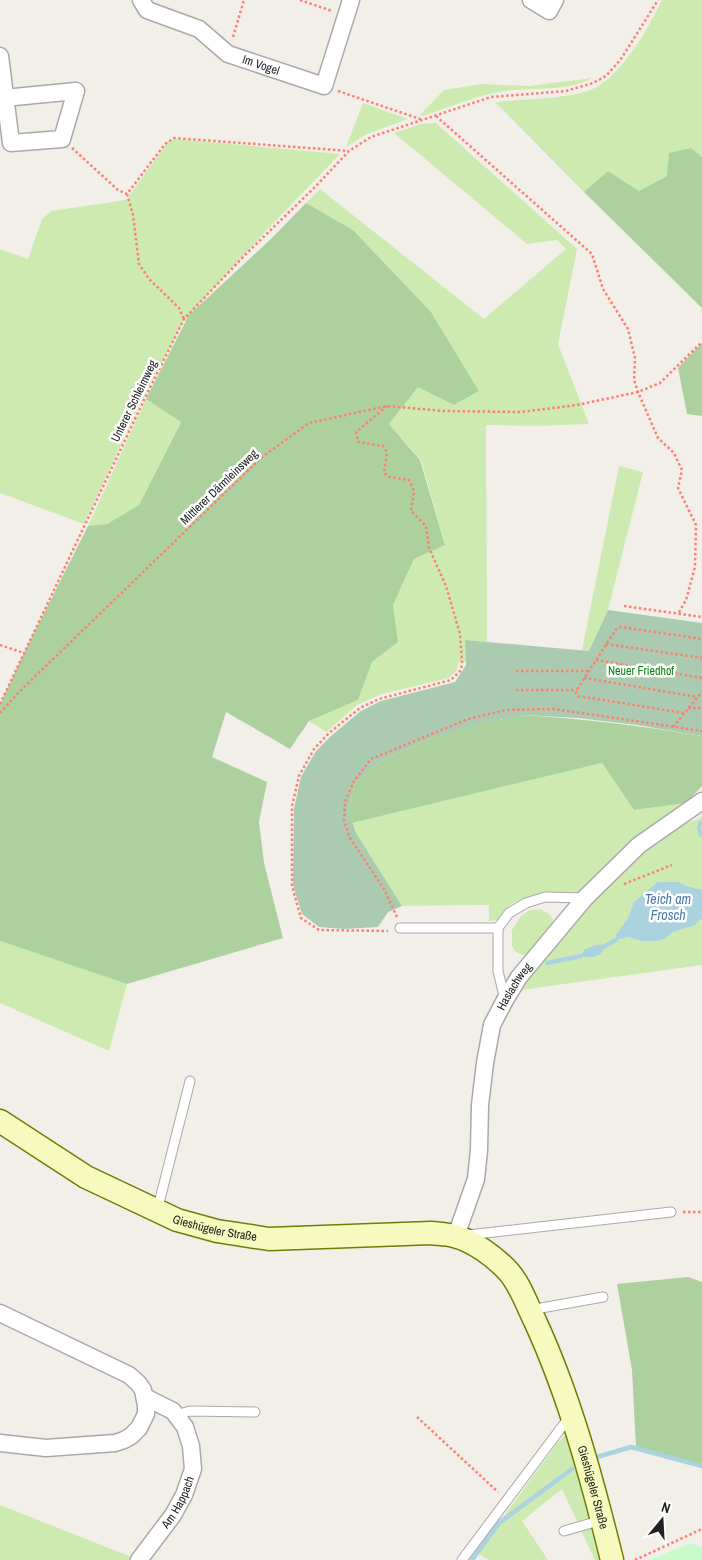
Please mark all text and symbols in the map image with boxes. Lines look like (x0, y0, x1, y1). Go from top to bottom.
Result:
street label: Im Vogel (240, 51, 282, 79)
street label: Unterer Schleimweg (107, 357, 161, 445)
street label: Mittlerer Därmleinsweg (177, 446, 262, 528)
park label: Neuer Friedhof (608, 663, 674, 679)
water label: Teich am Frosch (645, 890, 691, 924)
street label: Haslachweg (493, 959, 536, 1013)
street label: Gieshügeler Straße (170, 1211, 258, 1245)
street label: Gieshügeler Straße (574, 1443, 612, 1531)
street label: Am Happach (157, 1474, 198, 1533)
north arrow (637, 1495, 687, 1545)
text: N (659, 1498, 673, 1517)

